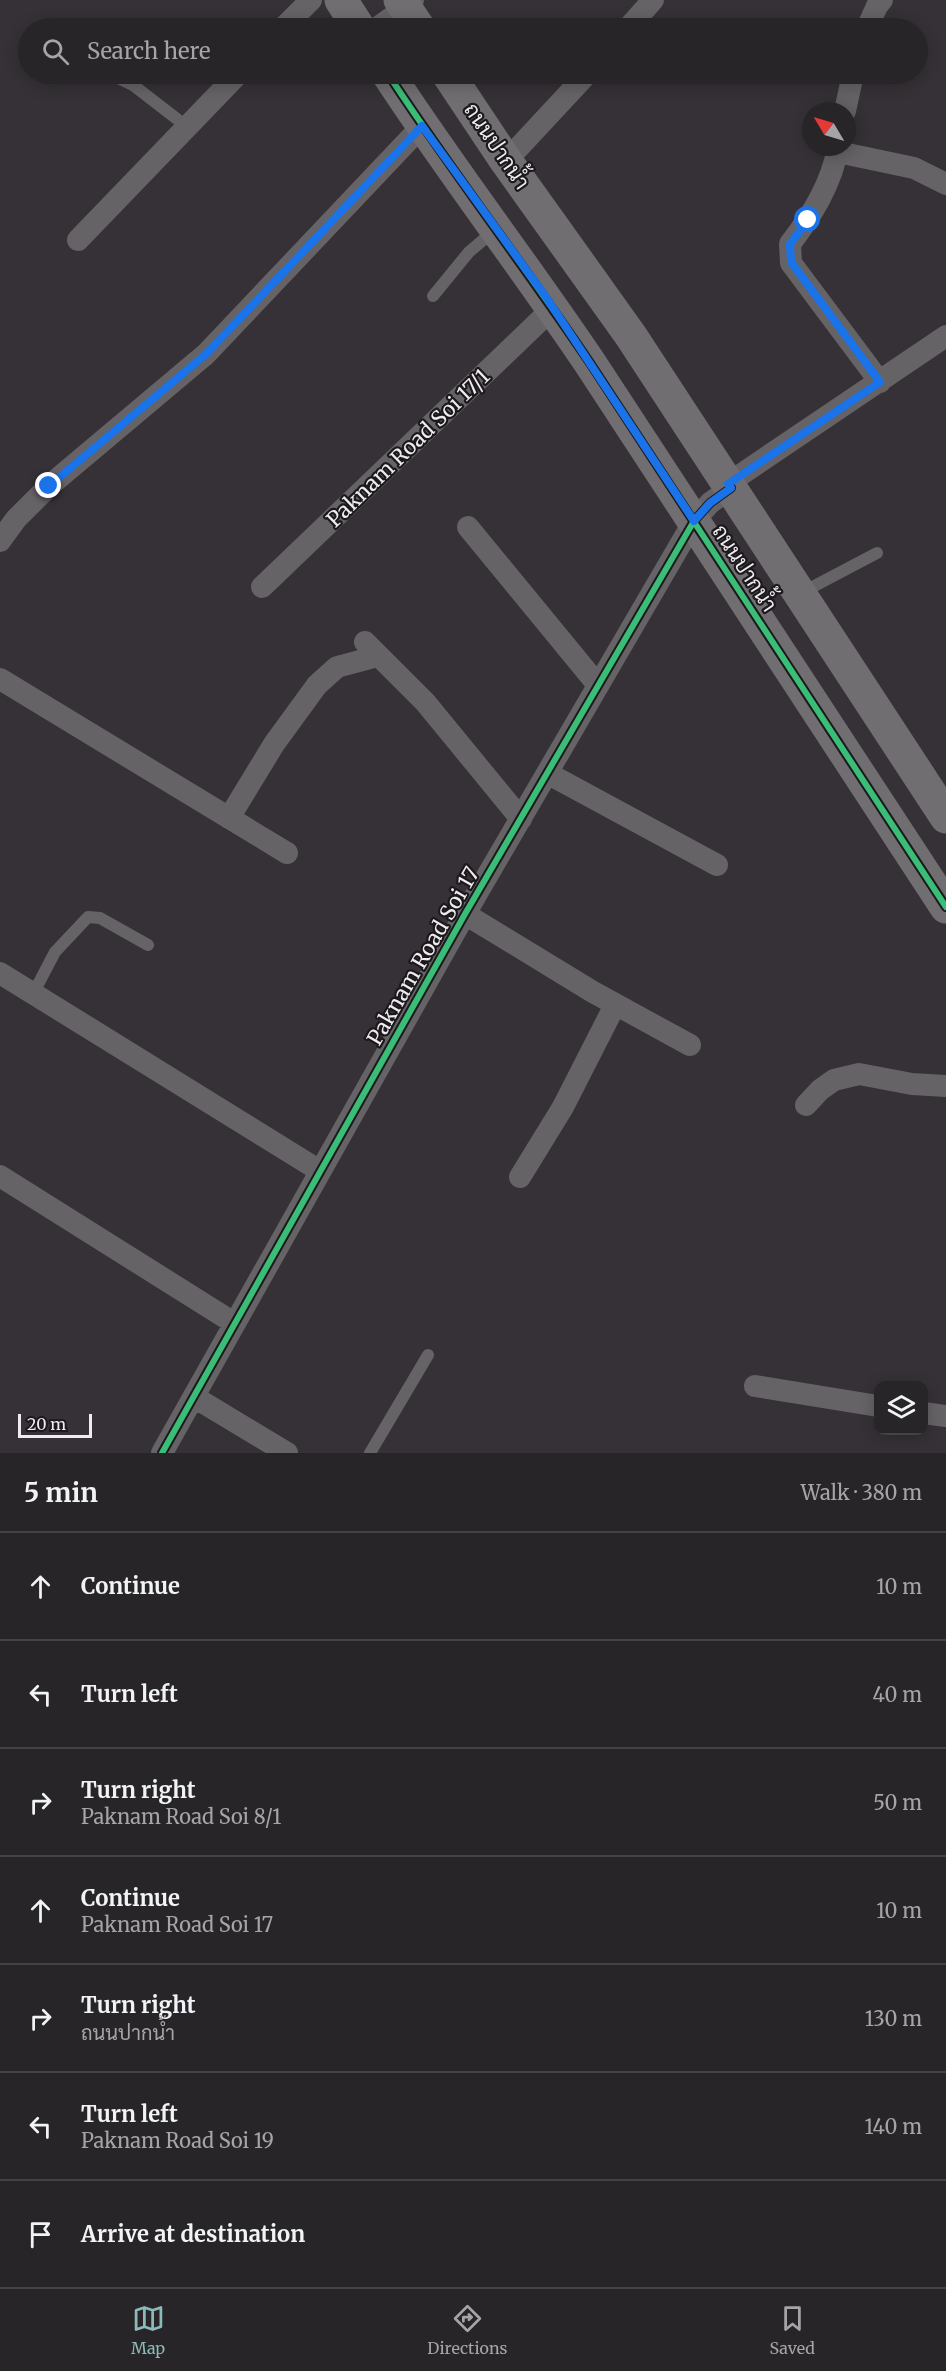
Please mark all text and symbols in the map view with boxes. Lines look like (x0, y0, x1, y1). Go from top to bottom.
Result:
search box (18, 18, 928, 84)
icon: search (39, 35, 72, 68)
text: Search here (87, 37, 210, 65)
street label: ถนนปากน้ำ (458, 95, 539, 194)
north arrow (802, 102, 856, 156)
route start (794, 206, 820, 232)
street label: Paknam Road Soi 17/1 (321, 363, 495, 533)
route end (35, 472, 61, 498)
street label: ถนนปากน้ำ (707, 517, 787, 617)
street label: Paknam Road Soi 17 (361, 862, 485, 1050)
map controls (874, 1381, 928, 1435)
button: layers (874, 1381, 928, 1435)
scale bar (18, 1411, 92, 1438)
text: 20 m (27, 1414, 66, 1434)
text: 5 min (24, 1476, 98, 1509)
text: Walk · 380 m (801, 1480, 922, 1505)
icon: ahead (24, 1570, 57, 1603)
text: Continue (81, 1572, 180, 1600)
text: 10 m (876, 1574, 922, 1599)
icon: left (24, 1678, 57, 1711)
text: Turn left (81, 1680, 178, 1708)
text: 40 m (872, 1682, 922, 1707)
text: Turn right (81, 1776, 195, 1804)
icon: right (24, 1786, 57, 1819)
text: 50 m (873, 1790, 922, 1815)
text: Paknam Road Soi 8/1 (81, 1804, 281, 1829)
text: Continue (81, 1884, 180, 1912)
icon: ahead (24, 1894, 57, 1927)
text: 10 m (876, 1898, 922, 1923)
text: Paknam Road Soi 17 (81, 1912, 273, 1937)
text: Turn right (81, 1991, 195, 2019)
icon: right (24, 2002, 57, 2035)
text: 130 m (865, 2006, 922, 2031)
text: ถนนปากน้ำ (81, 2020, 175, 2045)
text: Turn left (81, 2100, 178, 2128)
icon: left (24, 2110, 57, 2143)
text: 140 m (865, 2114, 922, 2139)
text: Paknam Road Soi 19 (81, 2128, 274, 2153)
icon: arrive (24, 2218, 57, 2251)
text: Arrive at destination (81, 2220, 305, 2248)
tab: Map (131, 2302, 165, 2358)
tab: Directions (427, 2302, 507, 2358)
tab: Saved (770, 2302, 815, 2358)

